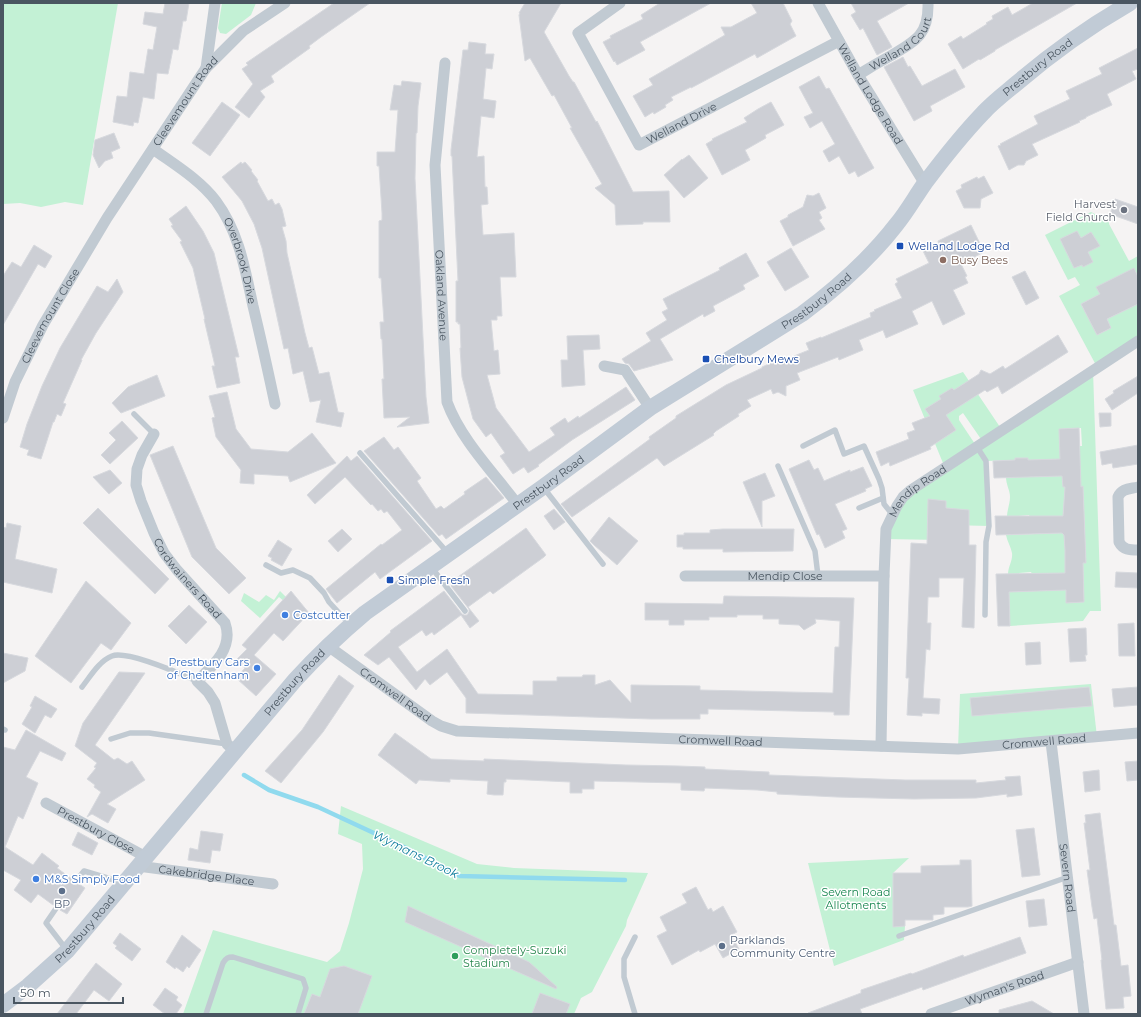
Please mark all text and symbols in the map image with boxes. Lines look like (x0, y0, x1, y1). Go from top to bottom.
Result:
street label: Welland Court (867, 15, 934, 74)
street label: Prestbury Road (1000, 35, 1075, 99)
street label: Welland Lodge Road (835, 41, 906, 147)
street label: Cleevemount Road (150, 53, 221, 149)
street label: Welland Drive (644, 99, 719, 147)
place label: Harvest Field Church (1046, 197, 1117, 224)
marker: Harvest Field Church (1119, 205, 1129, 215)
street label: Overbrook Drive (220, 215, 259, 306)
place label: Welland Lodge Rd (908, 239, 1010, 253)
marker: Welland Lodge Rd (895, 241, 905, 251)
street label: Oakland Avenue (432, 249, 451, 342)
place label: Busy Bees (951, 253, 1008, 267)
marker: Busy Bees (938, 255, 948, 265)
street label: Cleevemount Close (18, 265, 83, 366)
street label: Prestbury Road (778, 270, 855, 332)
place label: Chelbury Mews (714, 352, 800, 366)
marker: Chelbury Mews (701, 354, 711, 364)
street label: Prestbury Road (510, 452, 587, 513)
street label: Mendip Road (886, 462, 949, 520)
street label: Cordwainers Road (151, 535, 225, 622)
street label: Mendip Close (747, 569, 823, 583)
place label: Simple Fresh (398, 573, 470, 587)
marker: Simple Fresh (385, 575, 395, 585)
place label: Costcutter (293, 608, 350, 622)
marker: Costcutter (280, 610, 290, 620)
street label: Prestbury Road (261, 646, 328, 719)
place label: Prestbury Cars of Cheltenham (167, 655, 250, 682)
marker: Prestbury Cars of Cheltenham (252, 663, 262, 673)
street label: Cromwell Road (357, 664, 434, 725)
street label: Cromwell Road (1001, 731, 1087, 752)
street label: Cromwell Road (678, 732, 763, 749)
street label: Prestbury Close (55, 803, 138, 857)
water label: Wymans Brook (371, 827, 462, 882)
street label: Severn Road (1056, 843, 1079, 913)
street label: Cakebridge Place (158, 862, 256, 888)
place label: M&S Simply Food (44, 872, 140, 886)
marker: M&S Simply Food (31, 874, 41, 884)
park label: Severn Road Allotments (821, 885, 891, 912)
marker: BP (57, 886, 67, 896)
street label: Prestbury Road (52, 892, 118, 966)
place label: BP (54, 897, 70, 911)
place label: Parklands Community Centre (730, 933, 836, 960)
marker: Parklands Community Centre (717, 941, 727, 951)
place label: Completely-Suzuki Stadium (463, 943, 567, 970)
marker: Completely-Suzuki Stadium (450, 951, 460, 961)
street label: Wyman's Road (963, 968, 1046, 1008)
scale bar (14, 979, 123, 1005)
text: 50 m (20, 985, 51, 1000)

